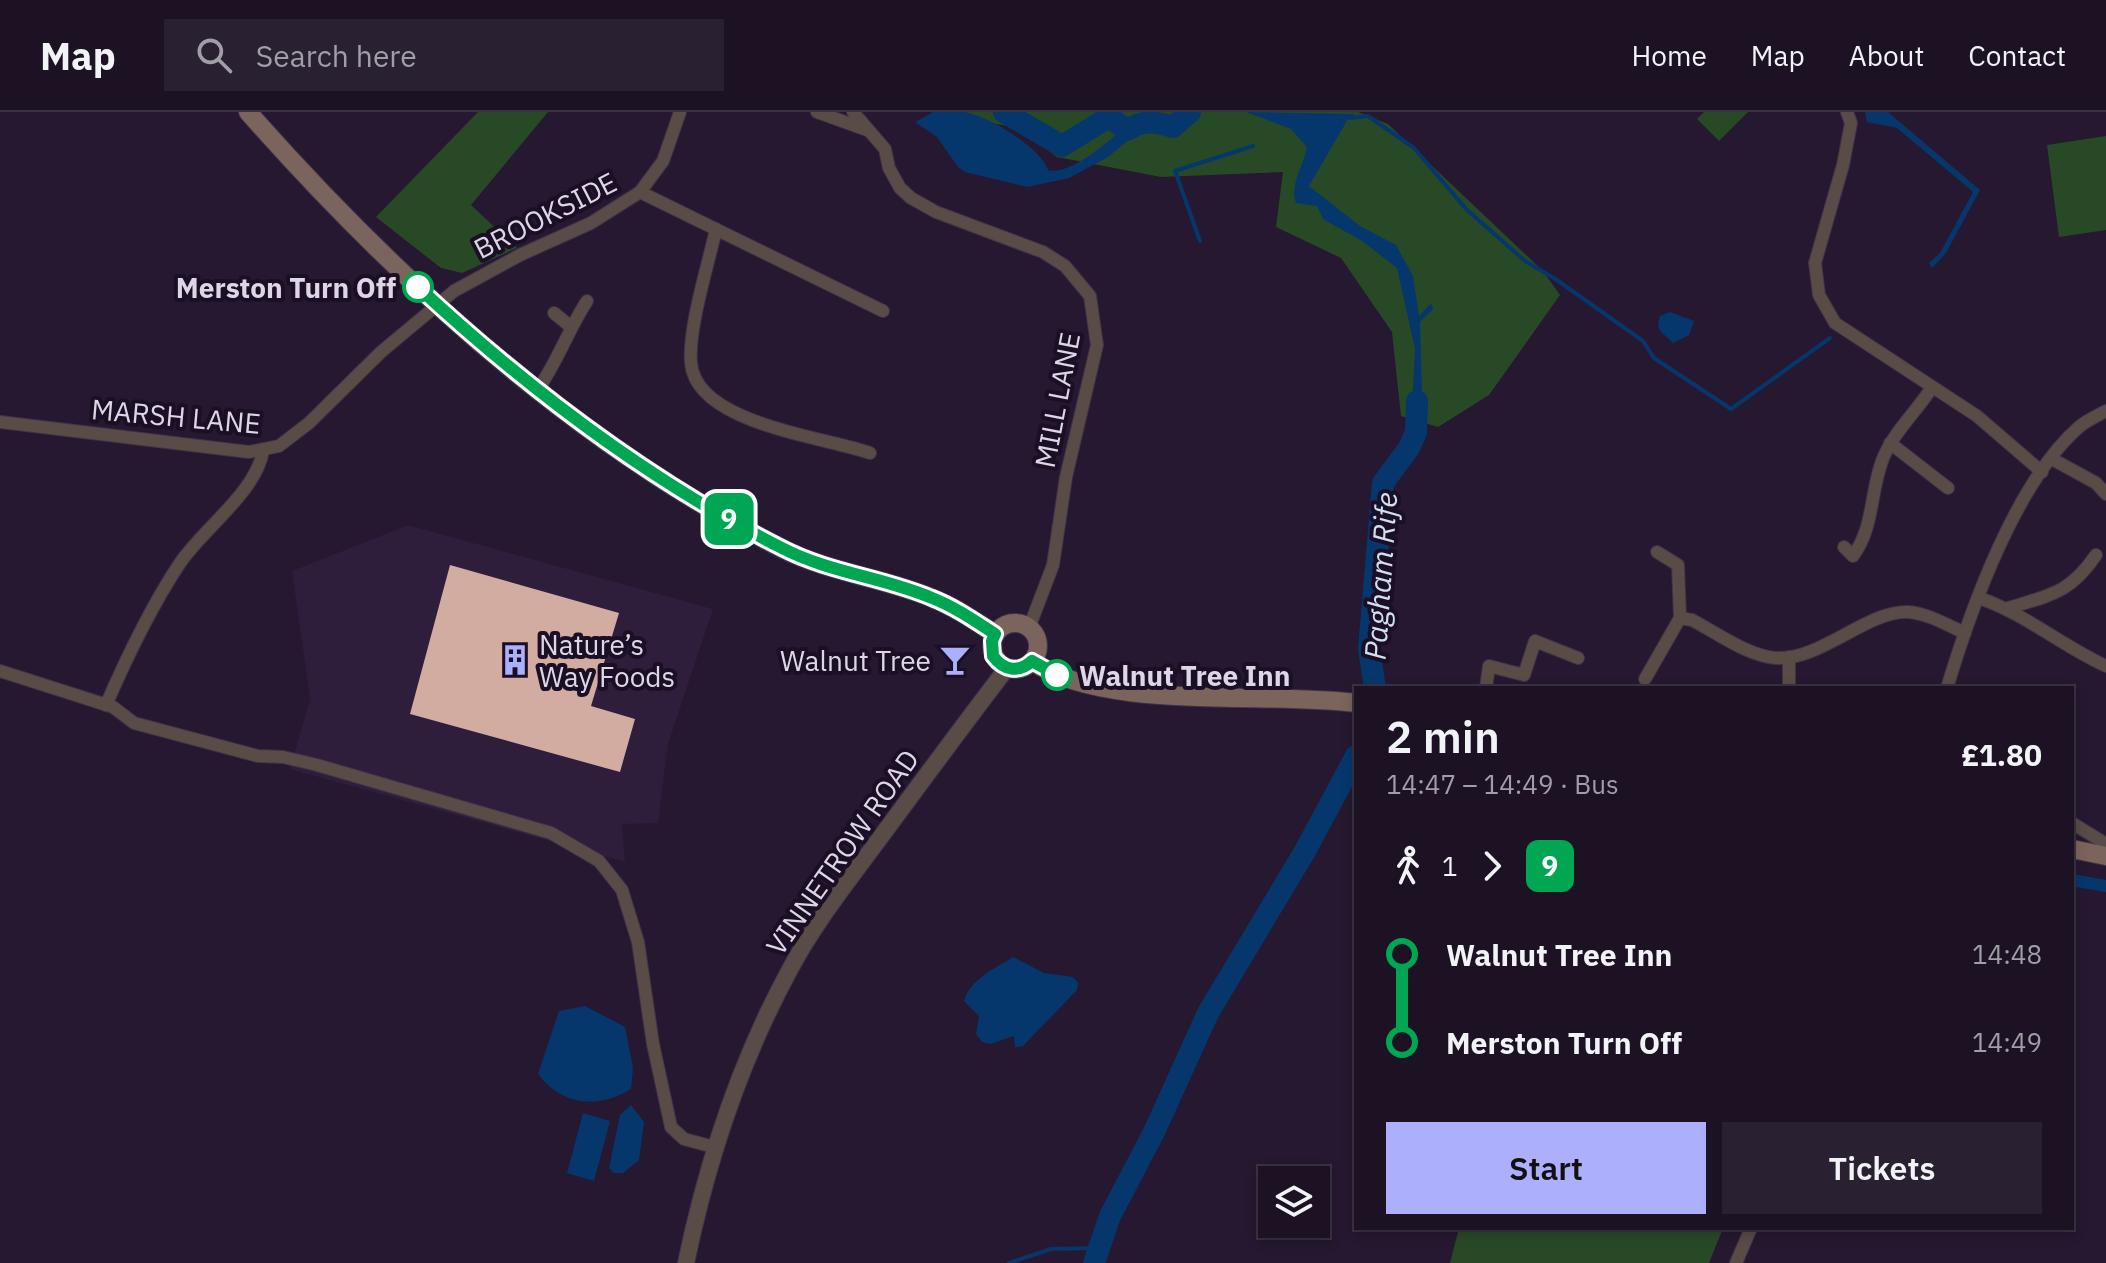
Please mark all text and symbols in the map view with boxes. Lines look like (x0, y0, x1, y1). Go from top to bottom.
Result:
search box (164, 19, 724, 91)
text: Map (40, 31, 116, 80)
icon: search (192, 33, 236, 77)
text: Search here (256, 36, 417, 75)
text: Home (1631, 37, 1707, 74)
text: Map (1751, 37, 1805, 74)
text: About (1849, 37, 1924, 74)
text: Contact (1968, 37, 2066, 74)
street label: BROOKSIDE (467, 163, 623, 267)
place label: Merston Turn Off (176, 269, 396, 306)
marker: Merston Turn Off (403, 272, 433, 302)
street label: MILL LANE (1026, 329, 1088, 471)
street label: MARSH LANE (90, 390, 262, 442)
water label: Pagham Rife (1355, 491, 1405, 661)
line badge: 9 (703, 493, 755, 545)
text: 9 (721, 500, 737, 537)
place label: Nature’s Way Foods (539, 626, 675, 695)
place label: Walnut Tree (780, 642, 931, 679)
building icon: Nature’s Way Foods (498, 643, 532, 677)
bar icon: Walnut Tree (938, 643, 972, 677)
place label: Walnut Tree Inn (1079, 657, 1290, 694)
marker: Walnut Tree Inn (1042, 660, 1072, 690)
text: 2 min (1386, 708, 1500, 765)
text: £1.80 (1961, 735, 2042, 774)
street label: VINNETROW ROAD (757, 742, 927, 962)
text: 14:47 – 14:49 · Bus (1386, 767, 1619, 801)
icon: walk (1386, 844, 1430, 888)
icon: forward (1470, 844, 1514, 888)
text: 9 (1542, 847, 1558, 884)
text: 1 (1442, 849, 1458, 883)
text: Walnut Tree Inn (1446, 935, 1672, 974)
text: 14:48 (1972, 937, 2042, 971)
text: Merston Turn Off (1446, 1023, 1682, 1062)
text: 14:49 (1972, 1025, 2042, 1059)
button: Start (1386, 1122, 1706, 1214)
button: Tickets (1722, 1122, 2042, 1214)
map controls (1258, 1166, 1330, 1238)
button: layers (1258, 1166, 1330, 1238)

